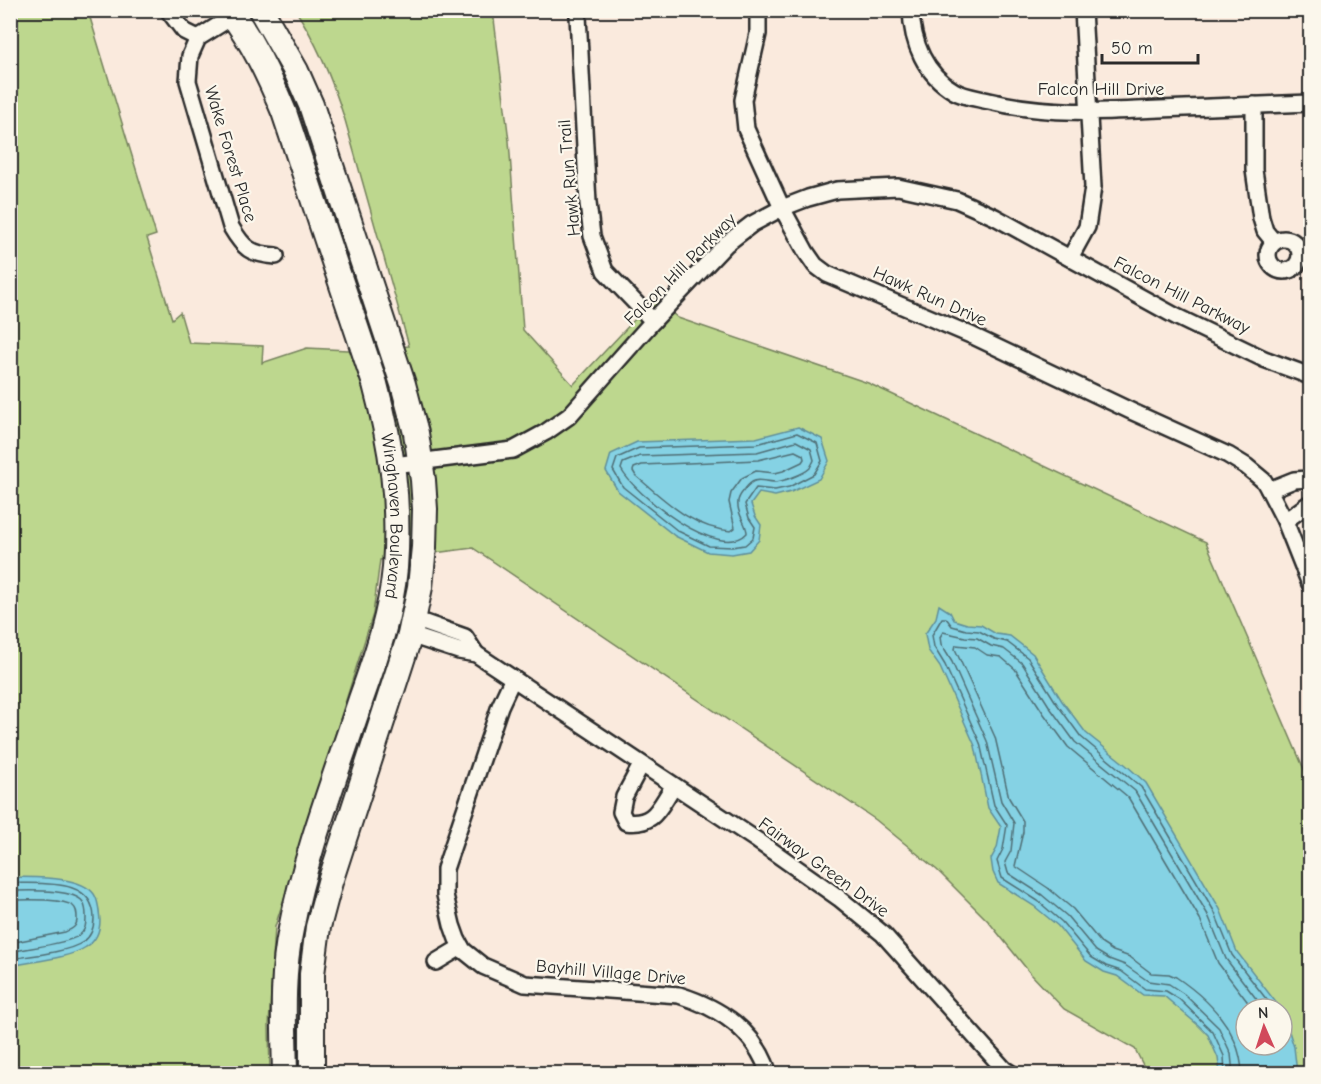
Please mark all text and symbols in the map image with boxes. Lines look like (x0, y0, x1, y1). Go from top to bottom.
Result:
scale bar (1102, 27, 1198, 65)
text: 50 m (1111, 38, 1153, 59)
street label: Falcon Hill Drive (1038, 79, 1164, 100)
street label: Wake Forest Place (200, 83, 261, 225)
street label: Hawk Run Trail (554, 119, 585, 237)
street label: Falcon Hill Parkway (620, 208, 741, 330)
street label: Falcon Hill Parkway (1110, 252, 1254, 339)
street label: Hawk Run Drive (870, 262, 990, 331)
street label: Winghaven Boulevard (376, 432, 406, 600)
street label: Fairway Green Drive (754, 813, 893, 922)
street label: Bayhill Village Drive (535, 955, 687, 990)
north arrow (1234, 997, 1294, 1057)
text: N (1258, 1004, 1269, 1022)

